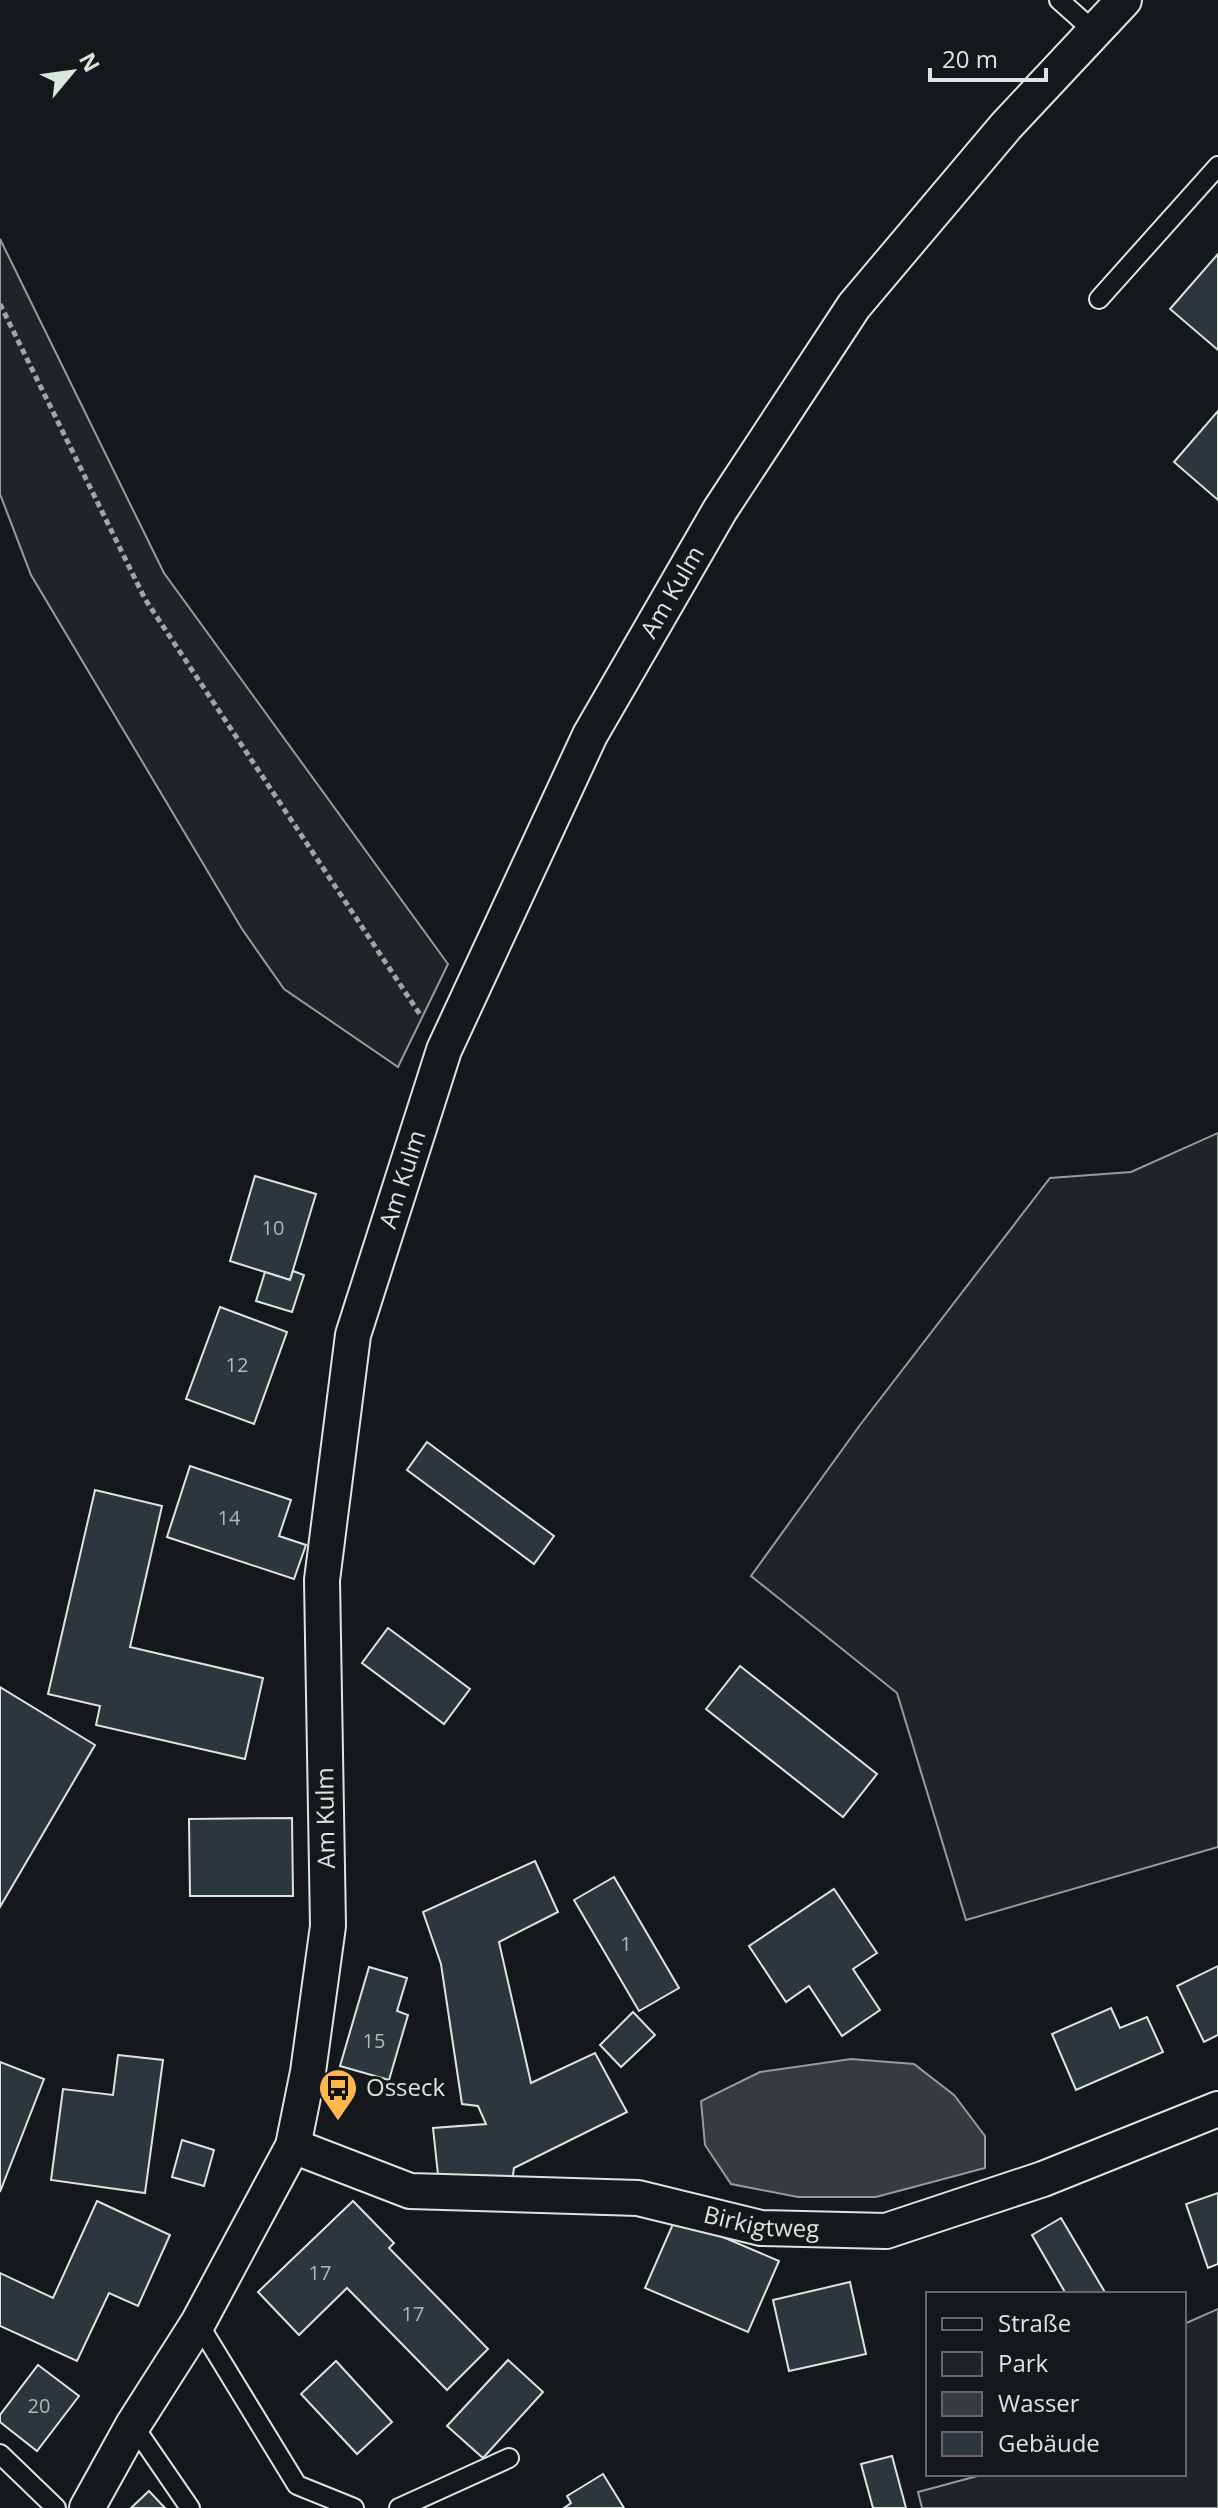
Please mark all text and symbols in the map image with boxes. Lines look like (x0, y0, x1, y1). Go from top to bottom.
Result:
north arrow (32, 32, 112, 112)
scale bar (930, 32, 1046, 82)
text: 20 m (942, 42, 998, 75)
text: N (73, 47, 108, 77)
street label: Am Kulm (632, 539, 711, 643)
street label: Am Kulm (370, 1126, 432, 1232)
house number: 10 (262, 1214, 284, 1241)
house number: 12 (226, 1351, 248, 1378)
house number: 14 (218, 1504, 241, 1531)
street label: Am Kulm (307, 1767, 342, 1869)
house number: 1 (620, 1930, 632, 1957)
house number: 15 (363, 2027, 385, 2054)
bus stop icon: Osseck (317, 2067, 359, 2122)
place label: Osseck (366, 2070, 446, 2103)
street label: Birkigtweg (701, 2197, 820, 2244)
house number: 17 (309, 2259, 331, 2286)
legend (926, 2292, 1186, 2476)
house number: 17 (402, 2300, 424, 2327)
text: Straße (998, 2306, 1071, 2339)
text: Park (998, 2346, 1049, 2379)
text: Wasser (998, 2386, 1080, 2419)
house number: 20 (28, 2392, 50, 2419)
text: Gebäude (998, 2426, 1100, 2459)

